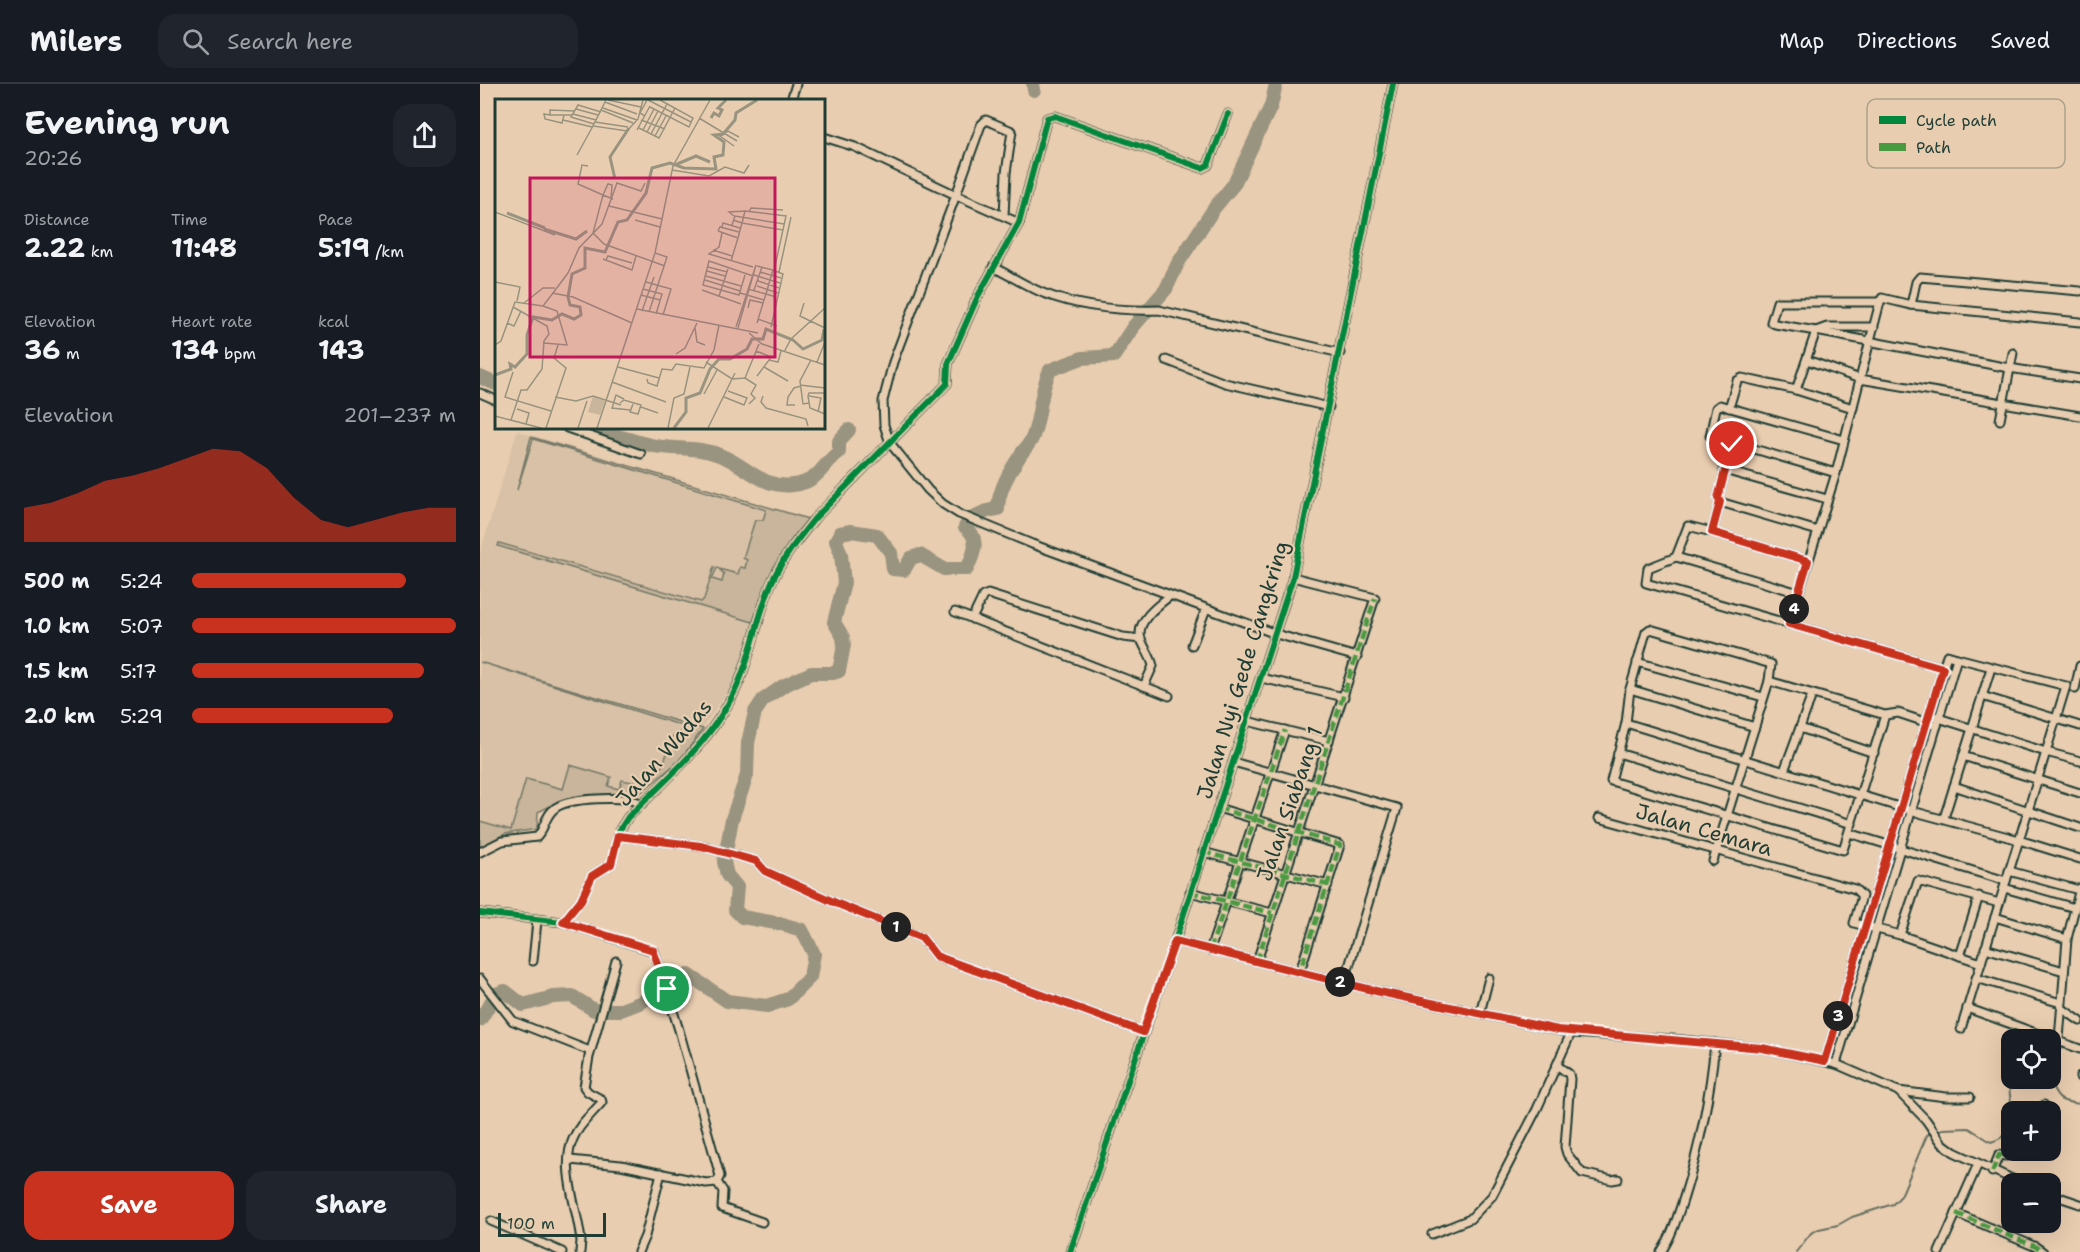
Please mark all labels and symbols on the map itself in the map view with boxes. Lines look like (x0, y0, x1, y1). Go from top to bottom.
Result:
inset map (495, 99, 825, 429)
legend (1867, 99, 2065, 168)
text: Cycle path (1916, 110, 1997, 131)
text: Path (1916, 137, 1951, 158)
pin (1706, 418, 1757, 469)
street label: Jalan Nyi Gede Cangkring (1190, 538, 1296, 802)
pin: 4 (1779, 594, 1809, 624)
street label: Jalan Wadas (610, 693, 718, 813)
street label: Jalan Siabang 1 (1250, 723, 1330, 885)
street label: Jalan Cemara (1632, 797, 1776, 863)
pin: 1 (881, 912, 911, 942)
pin (641, 963, 692, 1014)
pin: 2 (1325, 967, 1355, 997)
pin: 3 (1823, 1001, 1853, 1031)
scale bar (498, 1210, 606, 1238)

